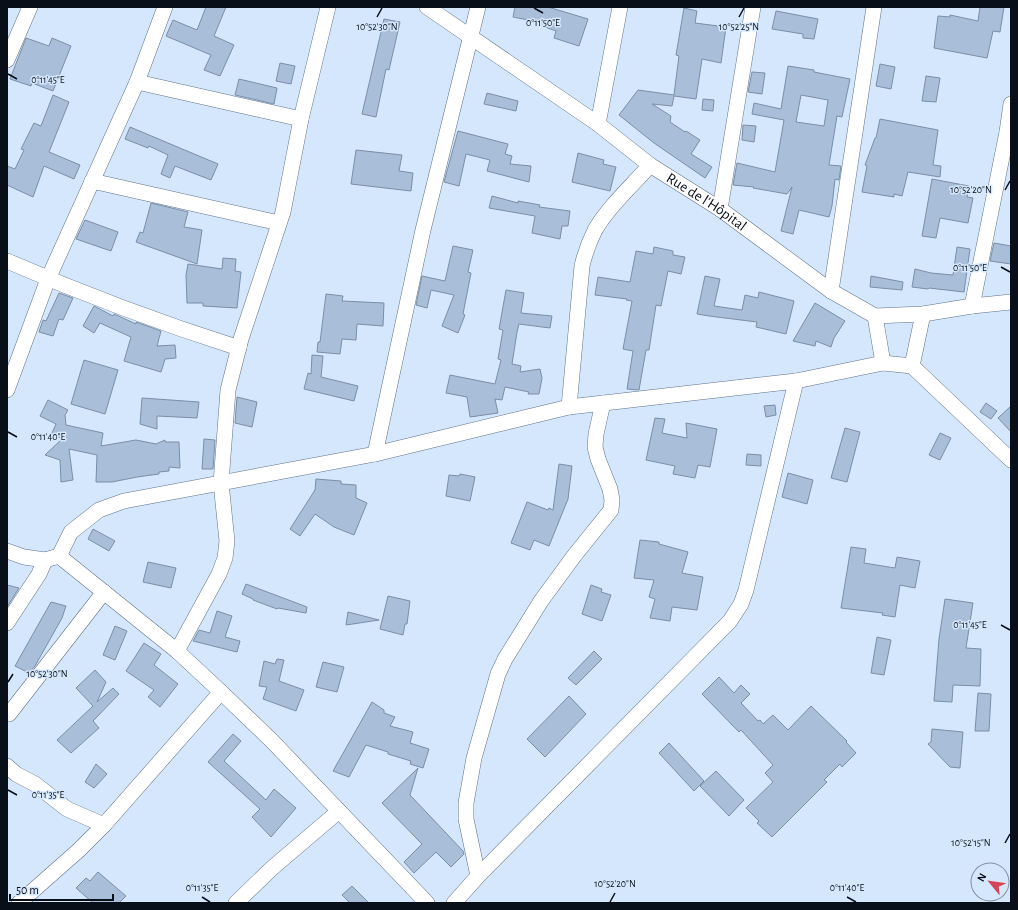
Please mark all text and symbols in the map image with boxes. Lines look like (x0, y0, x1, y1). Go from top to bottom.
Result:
text: 0°11'50"E (526, 18, 560, 28)
text: 10°52'30"N (356, 22, 398, 32)
text: 10°52'25"N (719, 22, 759, 32)
text: 0°11'45"E (31, 75, 65, 85)
street label: Rue de l'Hôpital (664, 170, 750, 234)
text: 10°52'20"N (950, 185, 992, 195)
text: 0°11'50"E (953, 263, 987, 273)
text: 0°11'40"E (31, 432, 65, 442)
text: 0°11'45"E (953, 620, 987, 630)
text: 10°52'30"N (26, 669, 68, 679)
text: 0°11'35"E (32, 790, 65, 800)
text: 10°52'15"N (951, 838, 991, 848)
north arrow (970, 862, 1010, 902)
text: N (975, 871, 988, 883)
scale bar (10, 876, 113, 902)
text: 10°52'20"N (594, 879, 636, 889)
text: 0°11'35"E (186, 883, 219, 893)
text: 0°11'40"E (830, 883, 864, 893)
text: 50 m (16, 884, 39, 896)

